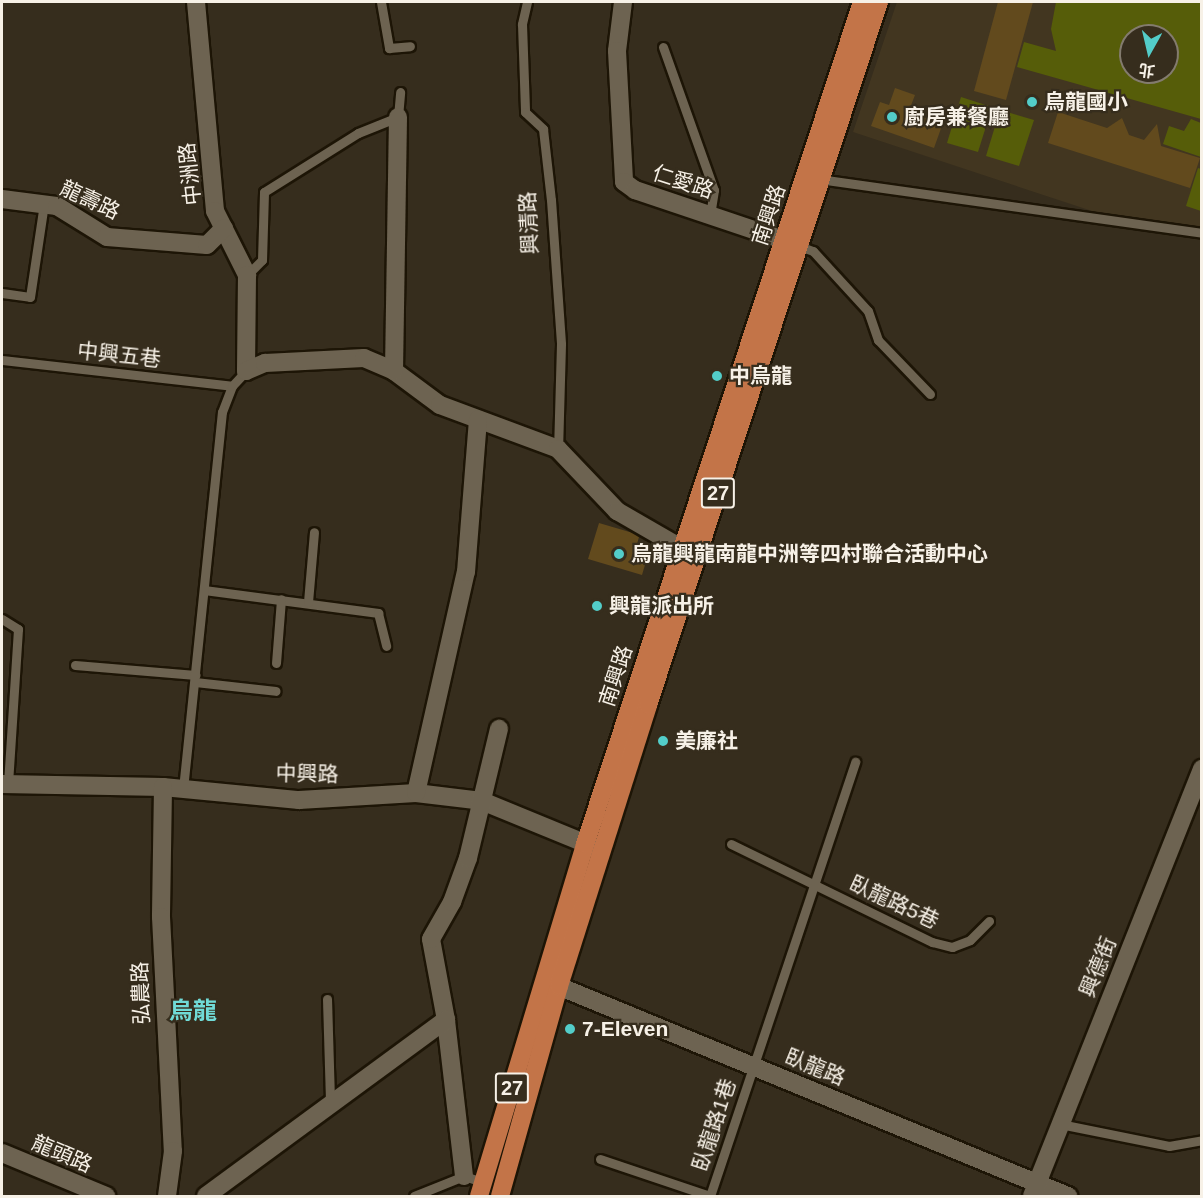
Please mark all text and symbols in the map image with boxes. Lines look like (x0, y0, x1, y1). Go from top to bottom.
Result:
north arrow (1119, 24, 1179, 84)
text: 北 (1138, 61, 1156, 80)
place label: 烏龍國小 (1044, 89, 1128, 115)
marker: 烏龍國小 (1025, 95, 1039, 109)
place label: 廚房兼餐廳 (904, 104, 1009, 130)
marker: 廚房兼餐廳 (885, 110, 899, 124)
street label: 中洲路 (174, 141, 206, 207)
street label: 仁愛路 (649, 160, 717, 204)
street label: 龍壽路 (56, 175, 124, 225)
street label: 南興路 (747, 181, 791, 249)
street label: 興清路 (515, 191, 543, 255)
street label: 中興五巷 (76, 338, 162, 372)
place label: 中烏龍 (729, 363, 792, 389)
marker: 中烏龍 (710, 369, 724, 383)
road number: 27 (700, 476, 736, 510)
place label: 烏龍興龍南龍中洲等四村聯合活動中心 (631, 541, 988, 567)
marker: 烏龍興龍南龍中洲等四村聯合活動中心 (612, 547, 626, 561)
place label: 興龍派出所 (609, 593, 714, 619)
marker: 興龍派出所 (590, 599, 604, 613)
street label: 南興路 (594, 642, 638, 710)
place label: 美廉社 (675, 728, 738, 754)
marker: 美廉社 (656, 734, 670, 748)
street label: 中興路 (275, 761, 339, 787)
street label: 臥龍路5巷 (845, 870, 943, 934)
street label: 興德街 (1075, 933, 1121, 1001)
street label: 弘農路 (127, 961, 155, 1025)
district label: 烏龍 (169, 997, 217, 1025)
place label: 7-Eleven (582, 1016, 668, 1042)
marker: 7-Eleven (563, 1022, 577, 1036)
street label: 臥龍路 (781, 1044, 849, 1090)
road number: 27 (494, 1071, 530, 1105)
street label: 臥龍路1巷 (687, 1076, 741, 1174)
street label: 龍頭路 (28, 1130, 96, 1178)

